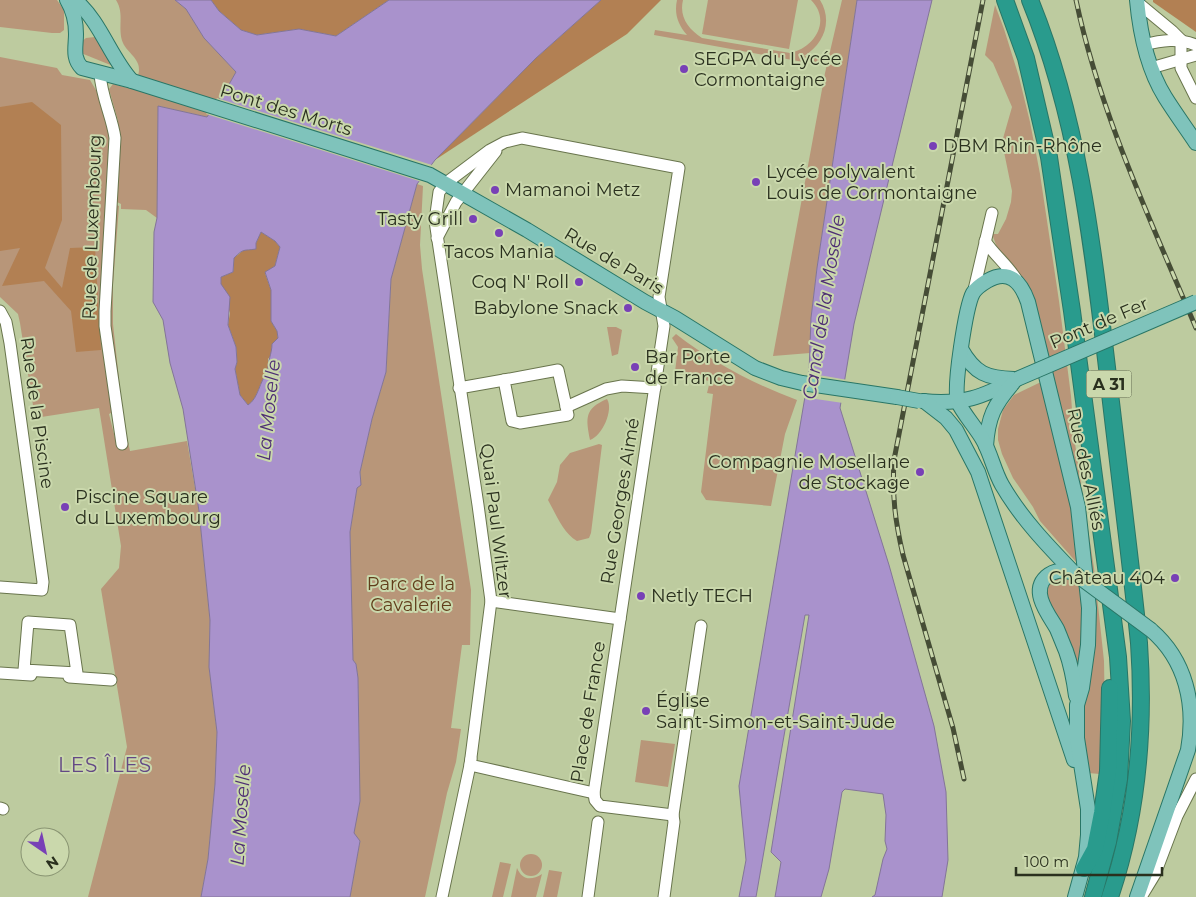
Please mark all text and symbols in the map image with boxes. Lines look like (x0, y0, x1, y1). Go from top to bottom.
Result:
place label: SEGPA du Lycée Cormontaigne (694, 48, 842, 91)
marker: SEGPA du Lycée Cormontaigne (678, 63, 690, 75)
street label: Pont des Morts (217, 79, 355, 141)
street label: Rue de Luxembourg (78, 134, 106, 320)
place label: DBM Rhin-Rhône (943, 135, 1102, 157)
marker: DBM Rhin-Rhône (927, 140, 939, 152)
place label: Lycée polyvalent Louis de Cormontaigne (766, 161, 977, 204)
marker: Lycée polyvalent Louis de Cormontaigne (750, 176, 762, 188)
place label: Mamanoi Metz (505, 179, 640, 201)
marker: Mamanoi Metz (489, 184, 501, 196)
place label: Tasty Grill (377, 208, 463, 230)
marker: Tasty Grill (467, 213, 479, 225)
water label: Canal de la Moselle (798, 213, 849, 401)
street label: Rue de Paris (560, 223, 668, 300)
marker: Tacos Mania (493, 227, 505, 239)
place label: Tacos Mania (444, 241, 554, 263)
place label: Coq N' Roll (471, 271, 569, 293)
marker: Coq N' Roll (573, 276, 585, 288)
street label: Pont de Fer (1046, 292, 1152, 354)
place label: Babylone Snack (474, 297, 618, 319)
marker: Babylone Snack (622, 302, 634, 314)
street label: Rue de la Piscine (15, 336, 59, 490)
place label: Bar Porte de France (645, 346, 734, 389)
water label: La Moselle (252, 358, 285, 462)
marker: Bar Porte de France (629, 361, 641, 373)
road number: A 31 (1086, 370, 1132, 398)
street label: Rue des Alliés (1062, 406, 1110, 532)
street label: Rue Georges Aimé (596, 416, 644, 586)
street label: Quai Paul Wiltzer (476, 442, 516, 600)
place label: Compagnie Mosellane de Stockage (708, 451, 910, 494)
marker: Compagnie Mosellane de Stockage (914, 466, 926, 478)
place label: Piscine Square du Luxembourg (75, 486, 221, 529)
marker: Piscine Square du Luxembourg (59, 501, 71, 513)
place label: Château 404 (1049, 567, 1165, 589)
marker: Château 404 (1169, 572, 1181, 584)
park label: Parc de la Cavalerie (367, 573, 455, 616)
place label: Netly TECH (651, 585, 753, 607)
marker: Netly TECH (635, 590, 647, 602)
street label: Place de France (566, 639, 610, 784)
place label: Église Saint-Simon-et-Saint-Jude (656, 690, 895, 733)
marker: Église Saint-Simon-et-Saint-Jude (640, 705, 652, 717)
district label: LES ÎLES (58, 753, 152, 777)
water label: La Moselle (225, 764, 256, 866)
north arrow (20, 827, 70, 877)
scale bar (1016, 844, 1162, 876)
text: N (43, 852, 62, 873)
text: 100 m (1024, 852, 1069, 871)

